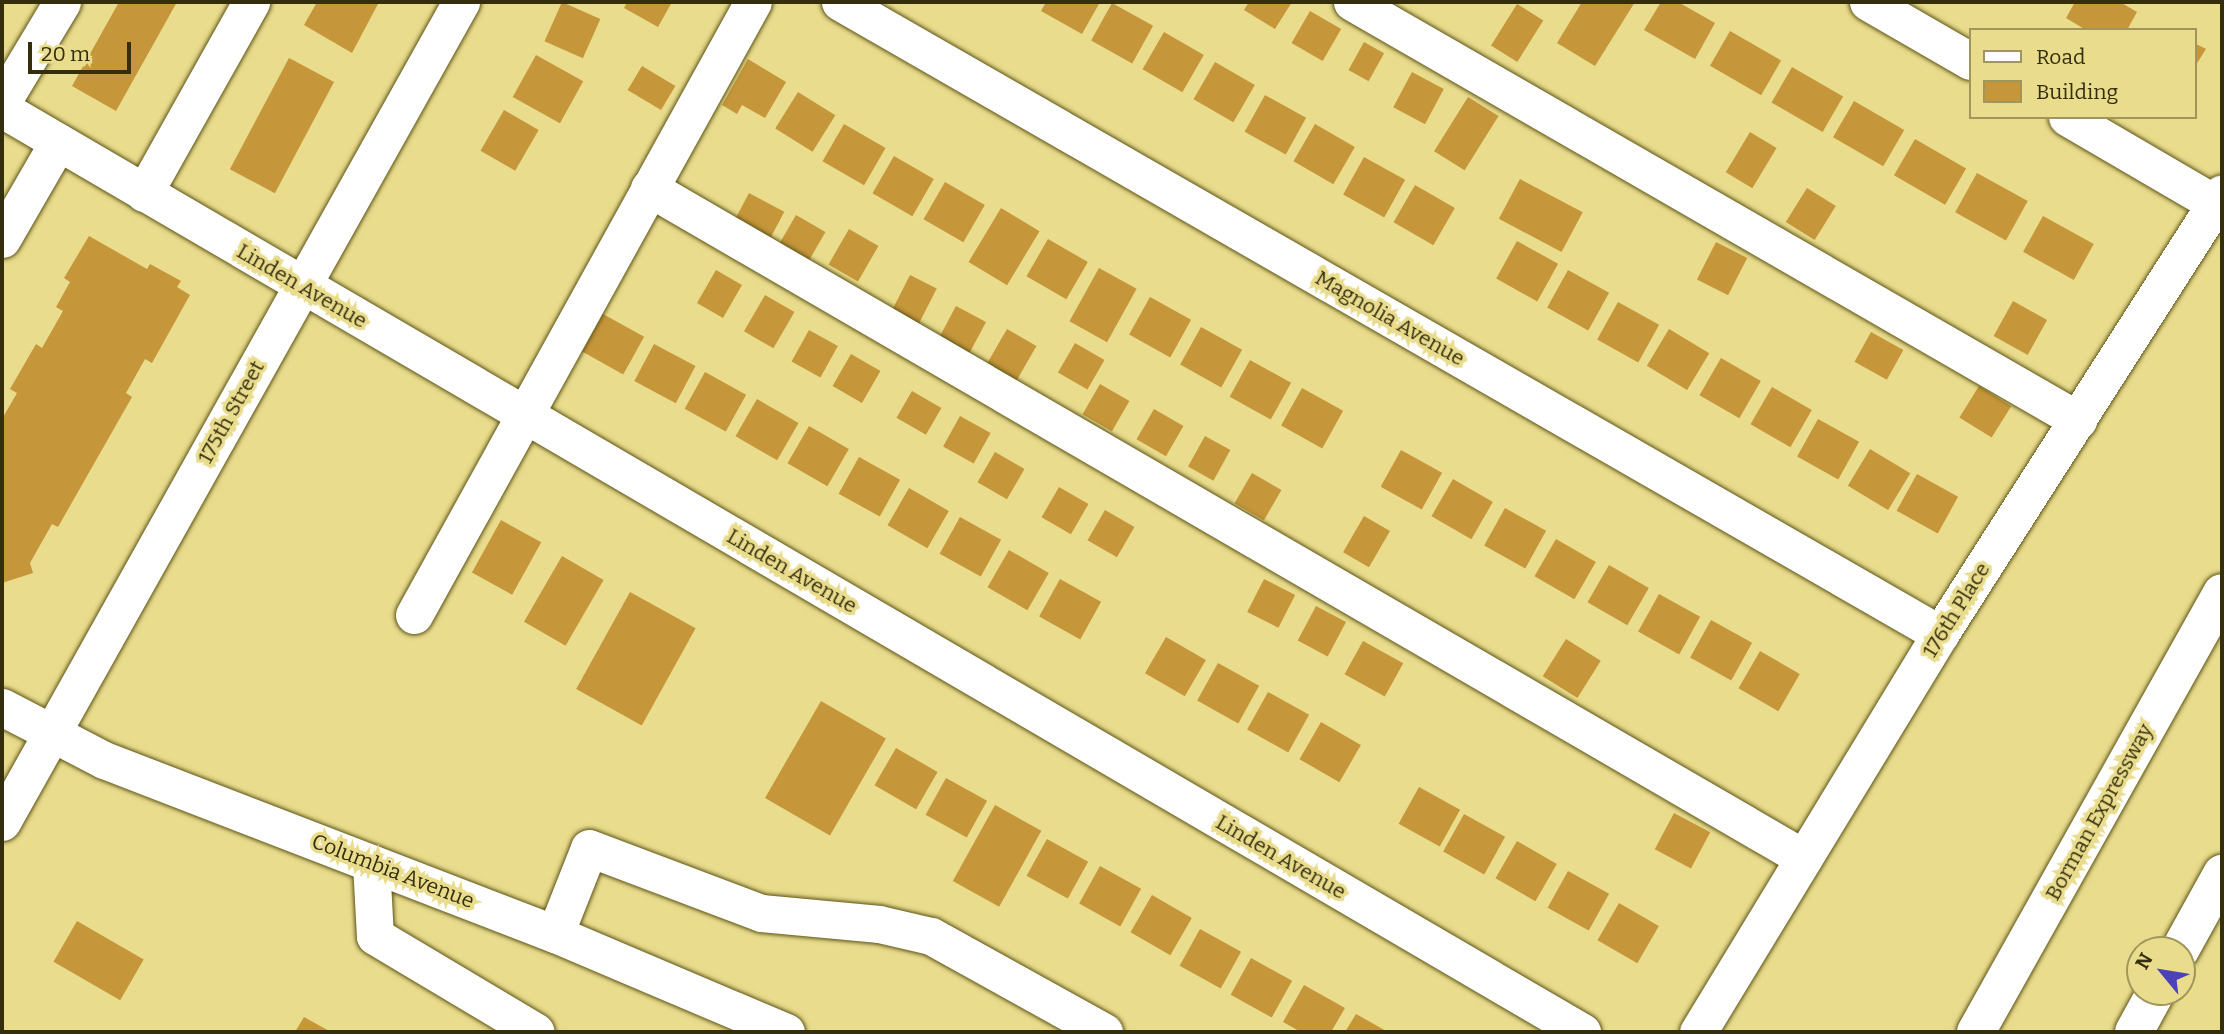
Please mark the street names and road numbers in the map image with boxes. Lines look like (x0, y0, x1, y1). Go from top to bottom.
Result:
street label: Linden Avenue (232, 239, 372, 333)
street label: Magnolia Avenue (1311, 265, 1469, 371)
street label: 175th Street (192, 356, 270, 468)
street label: Linden Avenue (722, 524, 862, 618)
street label: 176th Place (1917, 558, 1995, 662)
street label: Borman Expressway (2040, 719, 2158, 905)
street label: Linden Avenue (1211, 810, 1351, 904)
street label: Columbia Avenue (308, 828, 478, 914)

